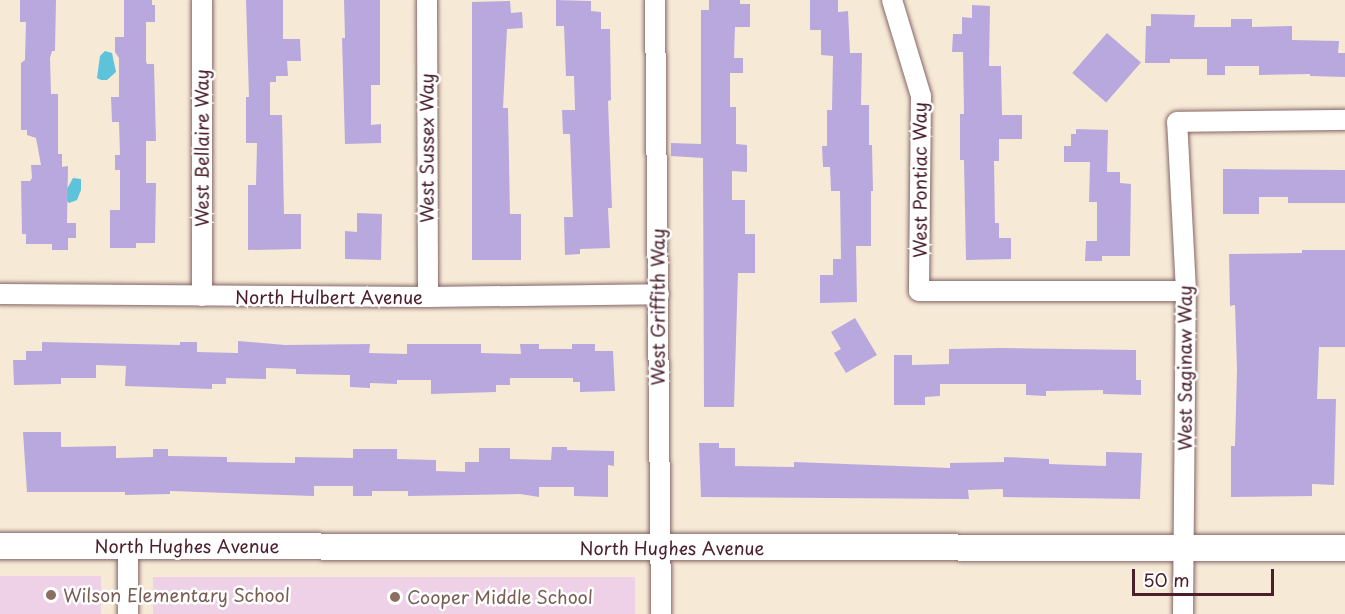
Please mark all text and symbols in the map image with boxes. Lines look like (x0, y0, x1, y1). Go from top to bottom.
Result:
street label: West Bellaire Way (191, 69, 213, 227)
street label: West Sussex Way (416, 73, 438, 223)
street label: West Pontiac Way (909, 102, 931, 258)
street label: West Griffith Way (647, 228, 669, 386)
street label: West Saginaw Way (1174, 285, 1196, 451)
street label: North Hulbert Avenue (235, 286, 423, 308)
street label: North Hughes Avenue (94, 535, 280, 557)
street label: North Hughes Avenue (579, 537, 765, 559)
scale bar (1135, 557, 1278, 595)
text: 50 m (1143, 566, 1190, 593)
place label: Wilson Elementary School (63, 584, 289, 606)
place label: Cooper Middle School (407, 586, 595, 608)
marker: Wilson Elementary School (44, 588, 58, 602)
marker: Cooper Middle School (388, 590, 402, 604)

